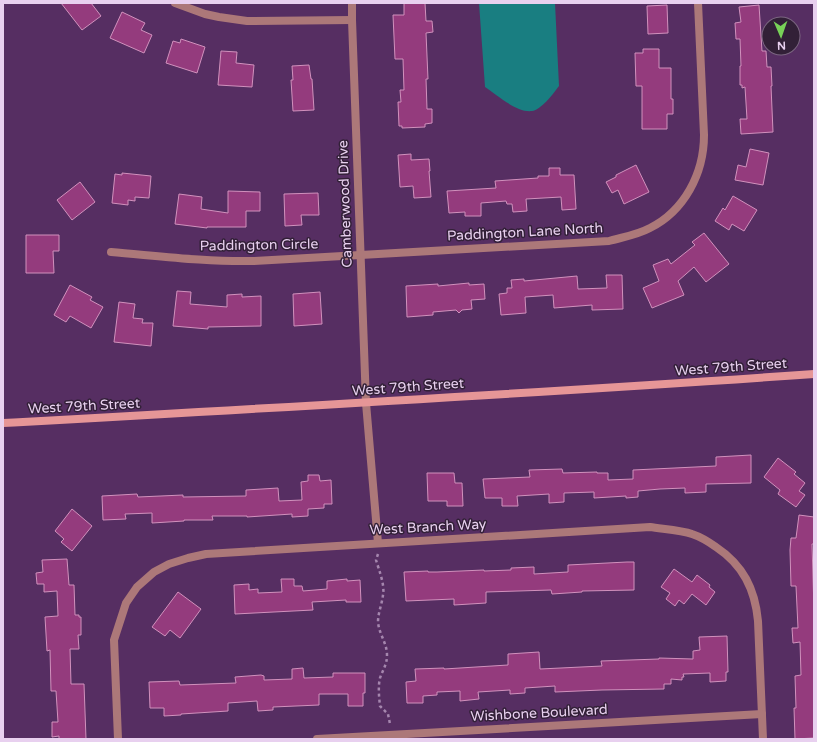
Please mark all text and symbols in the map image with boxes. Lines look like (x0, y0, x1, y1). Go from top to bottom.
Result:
north arrow (761, 16, 801, 56)
text: N (777, 39, 786, 52)
street label: Camberwood Drive (334, 140, 356, 268)
street label: Paddington Lane North (447, 219, 603, 245)
street label: Paddington Circle (200, 235, 319, 255)
street label: West 79th Street (674, 355, 788, 379)
street label: West 79th Street (351, 375, 465, 399)
street label: West 79th Street (28, 395, 141, 417)
street label: West Branch Way (369, 515, 487, 539)
street label: Wishbone Boulevard (470, 701, 608, 725)

